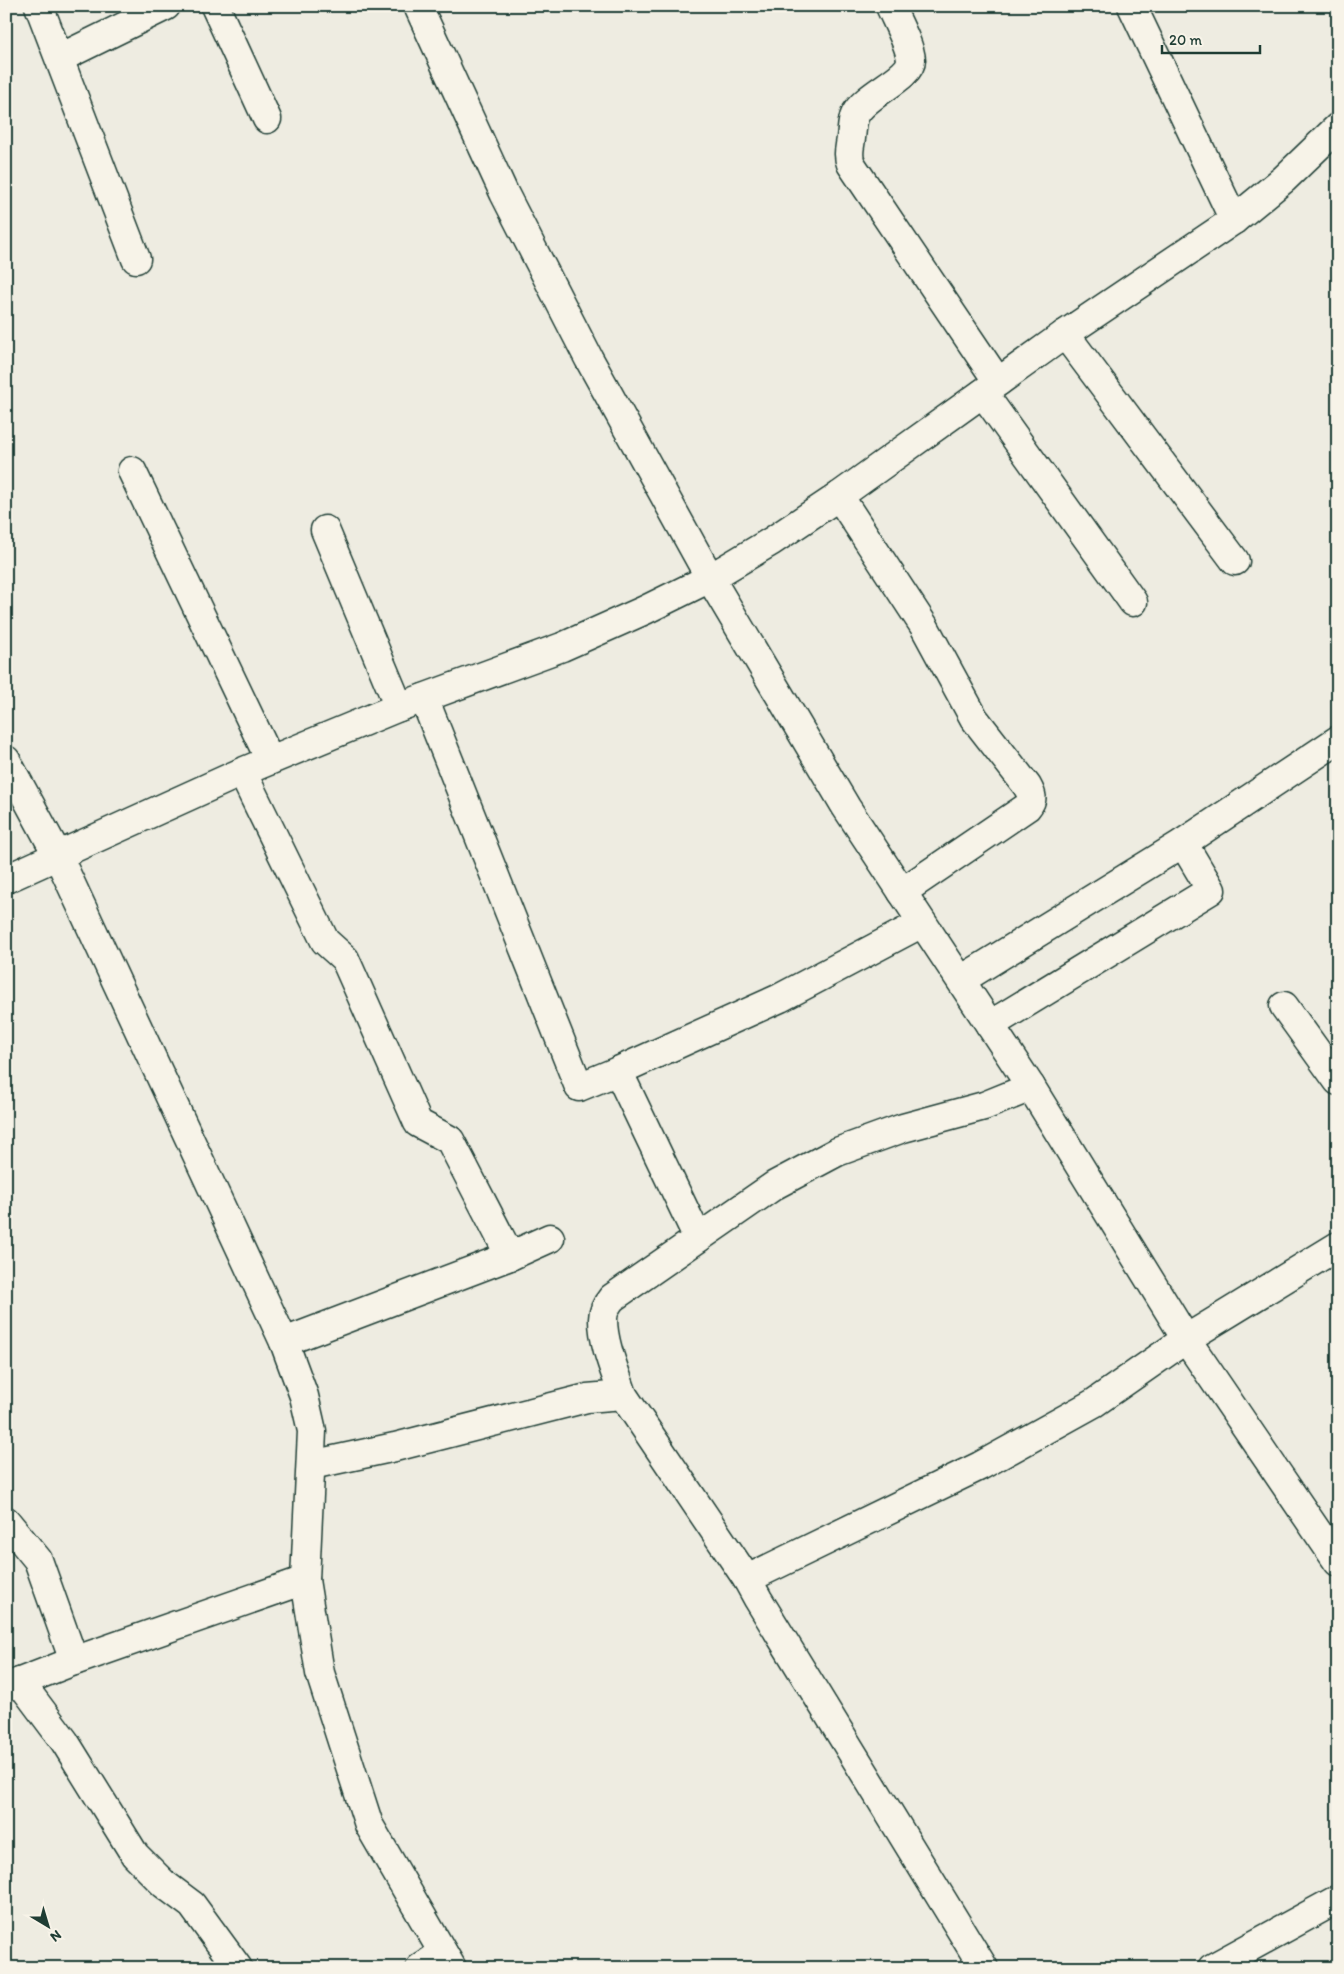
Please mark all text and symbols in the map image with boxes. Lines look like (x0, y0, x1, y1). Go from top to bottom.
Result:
scale bar (1162, 22, 1259, 54)
text: 20 m (1169, 31, 1203, 49)
north arrow (22, 1902, 72, 1952)
text: N (47, 1926, 65, 1945)

